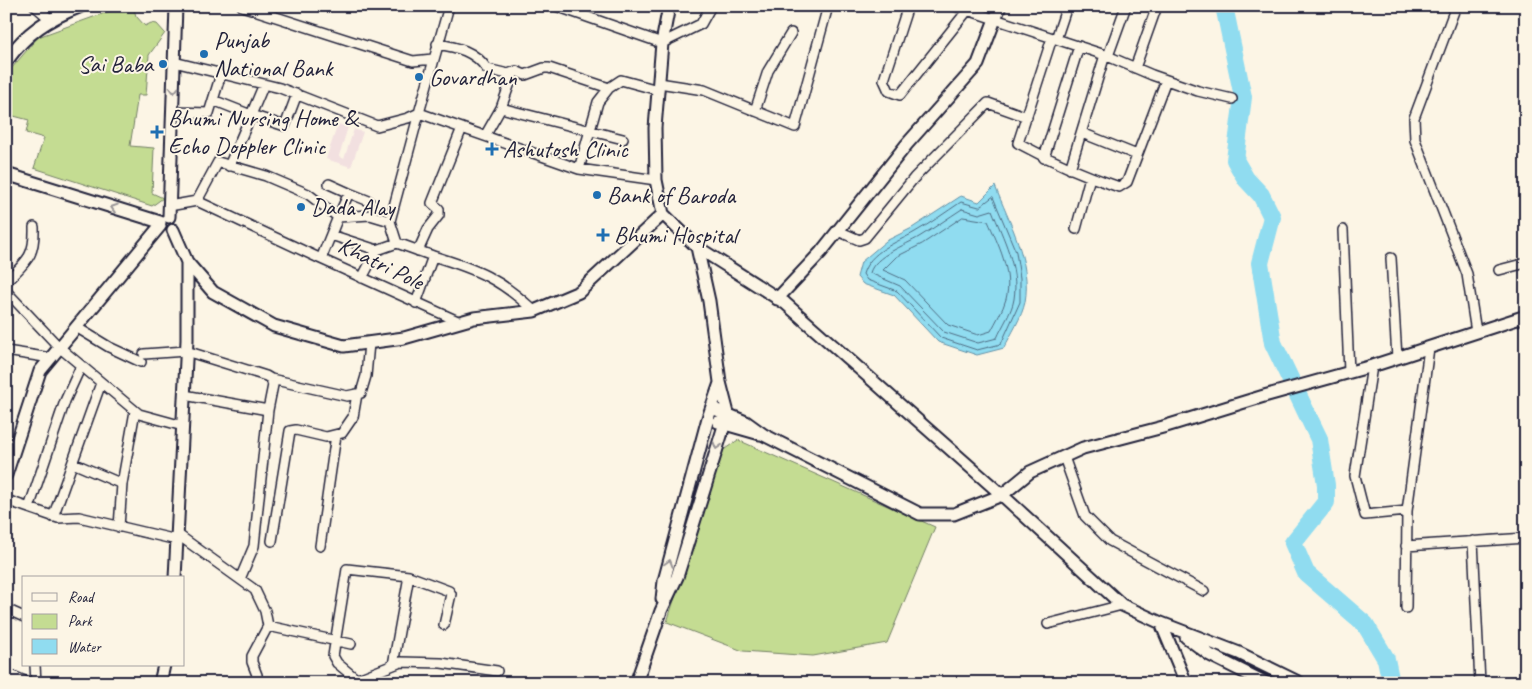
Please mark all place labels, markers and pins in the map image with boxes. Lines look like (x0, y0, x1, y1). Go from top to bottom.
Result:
place label: Punjab National Bank (214, 25, 335, 83)
marker: Punjab National Bank (198, 48, 210, 60)
place label: Sai Baba (78, 49, 155, 79)
marker: Sai Baba (157, 58, 169, 70)
place label: Govardhan (429, 62, 517, 92)
marker: Govardhan (413, 71, 425, 83)
place label: Bhumi Nursing Home & Echo Doppler Clinic (168, 103, 359, 161)
marker: Bhumi Nursing Home & Echo Doppler Clinic (150, 125, 164, 139)
place label: Ashutosh Clinic (503, 134, 629, 164)
marker: Ashutosh Clinic (485, 142, 499, 156)
place label: Bank of Baroda (607, 180, 736, 210)
marker: Bank of Baroda (591, 189, 603, 201)
place label: Dada Alay (311, 192, 396, 222)
marker: Dada Alay (295, 201, 307, 213)
place label: Bhumi Hospital (614, 220, 741, 250)
marker: Bhumi Hospital (596, 228, 610, 242)

